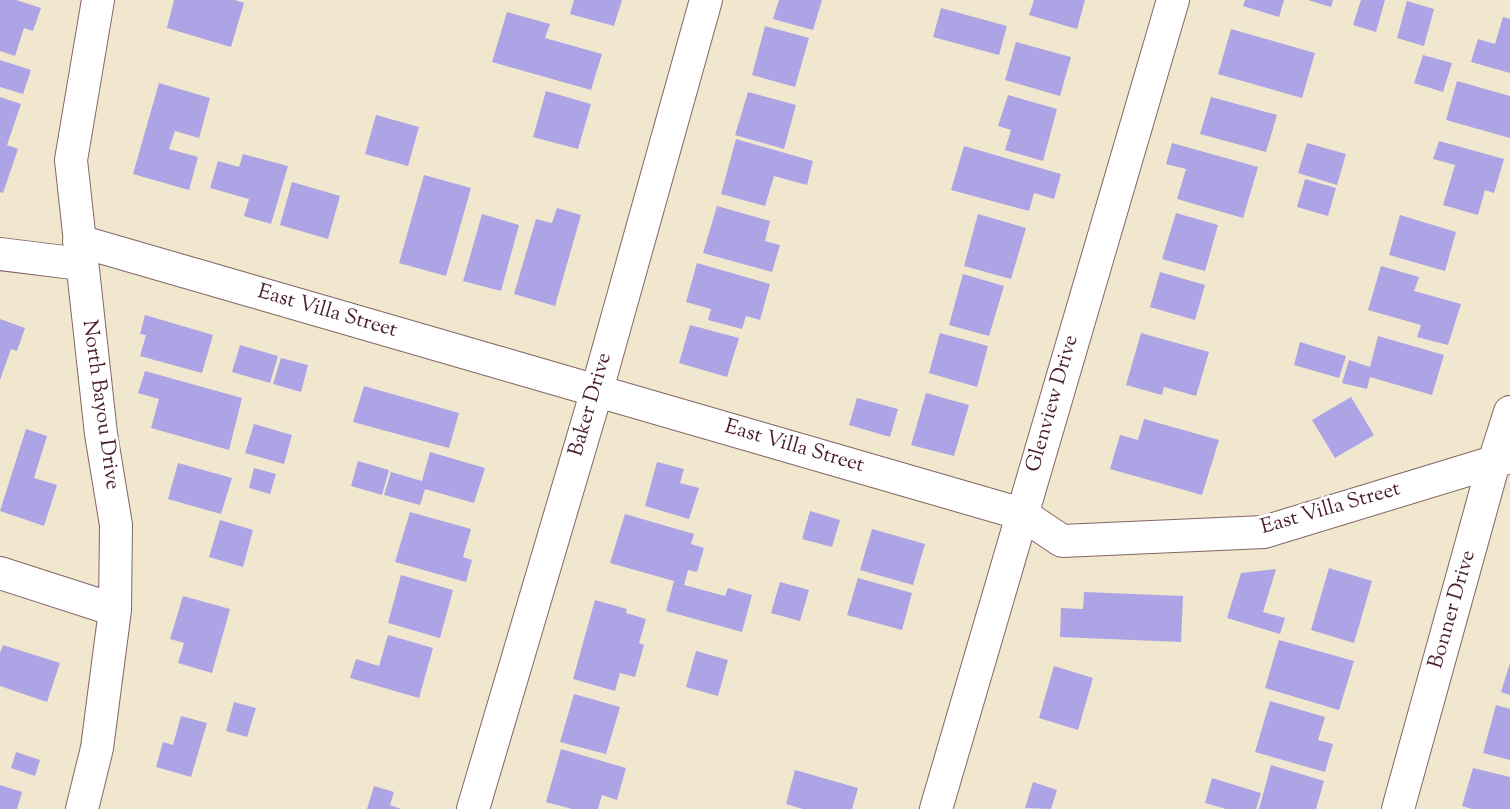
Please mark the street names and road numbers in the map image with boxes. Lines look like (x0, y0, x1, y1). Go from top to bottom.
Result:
street label: East Villa Street (254, 281, 400, 345)
street label: North Bayou Drive (75, 319, 123, 491)
street label: Glenview Drive (1022, 333, 1086, 475)
street label: Baker Drive (565, 350, 619, 460)
street label: East Villa Street (721, 416, 867, 480)
street label: East Villa Street (1258, 478, 1404, 542)
street label: Bonner Drive (1425, 548, 1483, 672)

